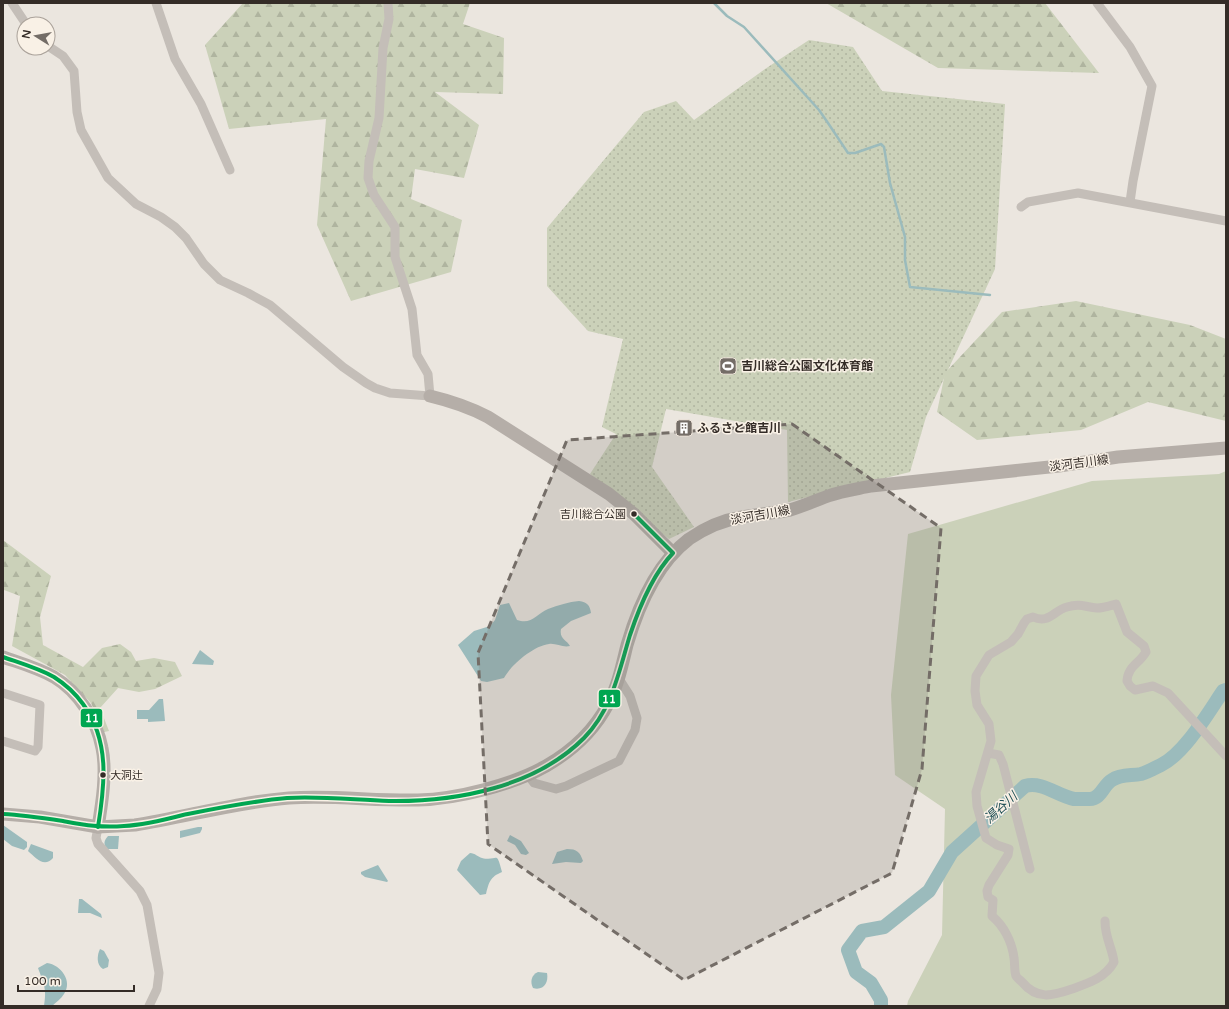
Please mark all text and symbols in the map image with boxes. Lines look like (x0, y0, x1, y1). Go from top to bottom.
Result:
north arrow (16, 16, 56, 56)
text: N (19, 29, 34, 40)
sports icon: 吉川総合公園文化体育館 (718, 356, 738, 376)
place label: 吉川総合公園文化体育館 (741, 359, 873, 373)
building icon: ふるさと館吉川 (674, 418, 694, 438)
place label: ふるさと館吉川 (697, 421, 781, 435)
street label: 淡河吉川線 (1048, 452, 1110, 474)
street label: 淡河吉川線 (729, 503, 791, 527)
place label: 吉川総合公園 (560, 508, 626, 521)
marker: 吉川総合公園 (629, 509, 639, 519)
line badge: 11 (598, 689, 621, 708)
text: 11 (602, 693, 616, 706)
line badge: 11 (80, 708, 103, 728)
text: 11 (85, 712, 99, 725)
place label: 大洞辻 (110, 769, 143, 782)
marker: 大洞辻 (98, 770, 108, 780)
water label: 湯谷川 (981, 788, 1022, 827)
scale bar (18, 967, 134, 993)
text: 100 m (24, 974, 61, 988)

